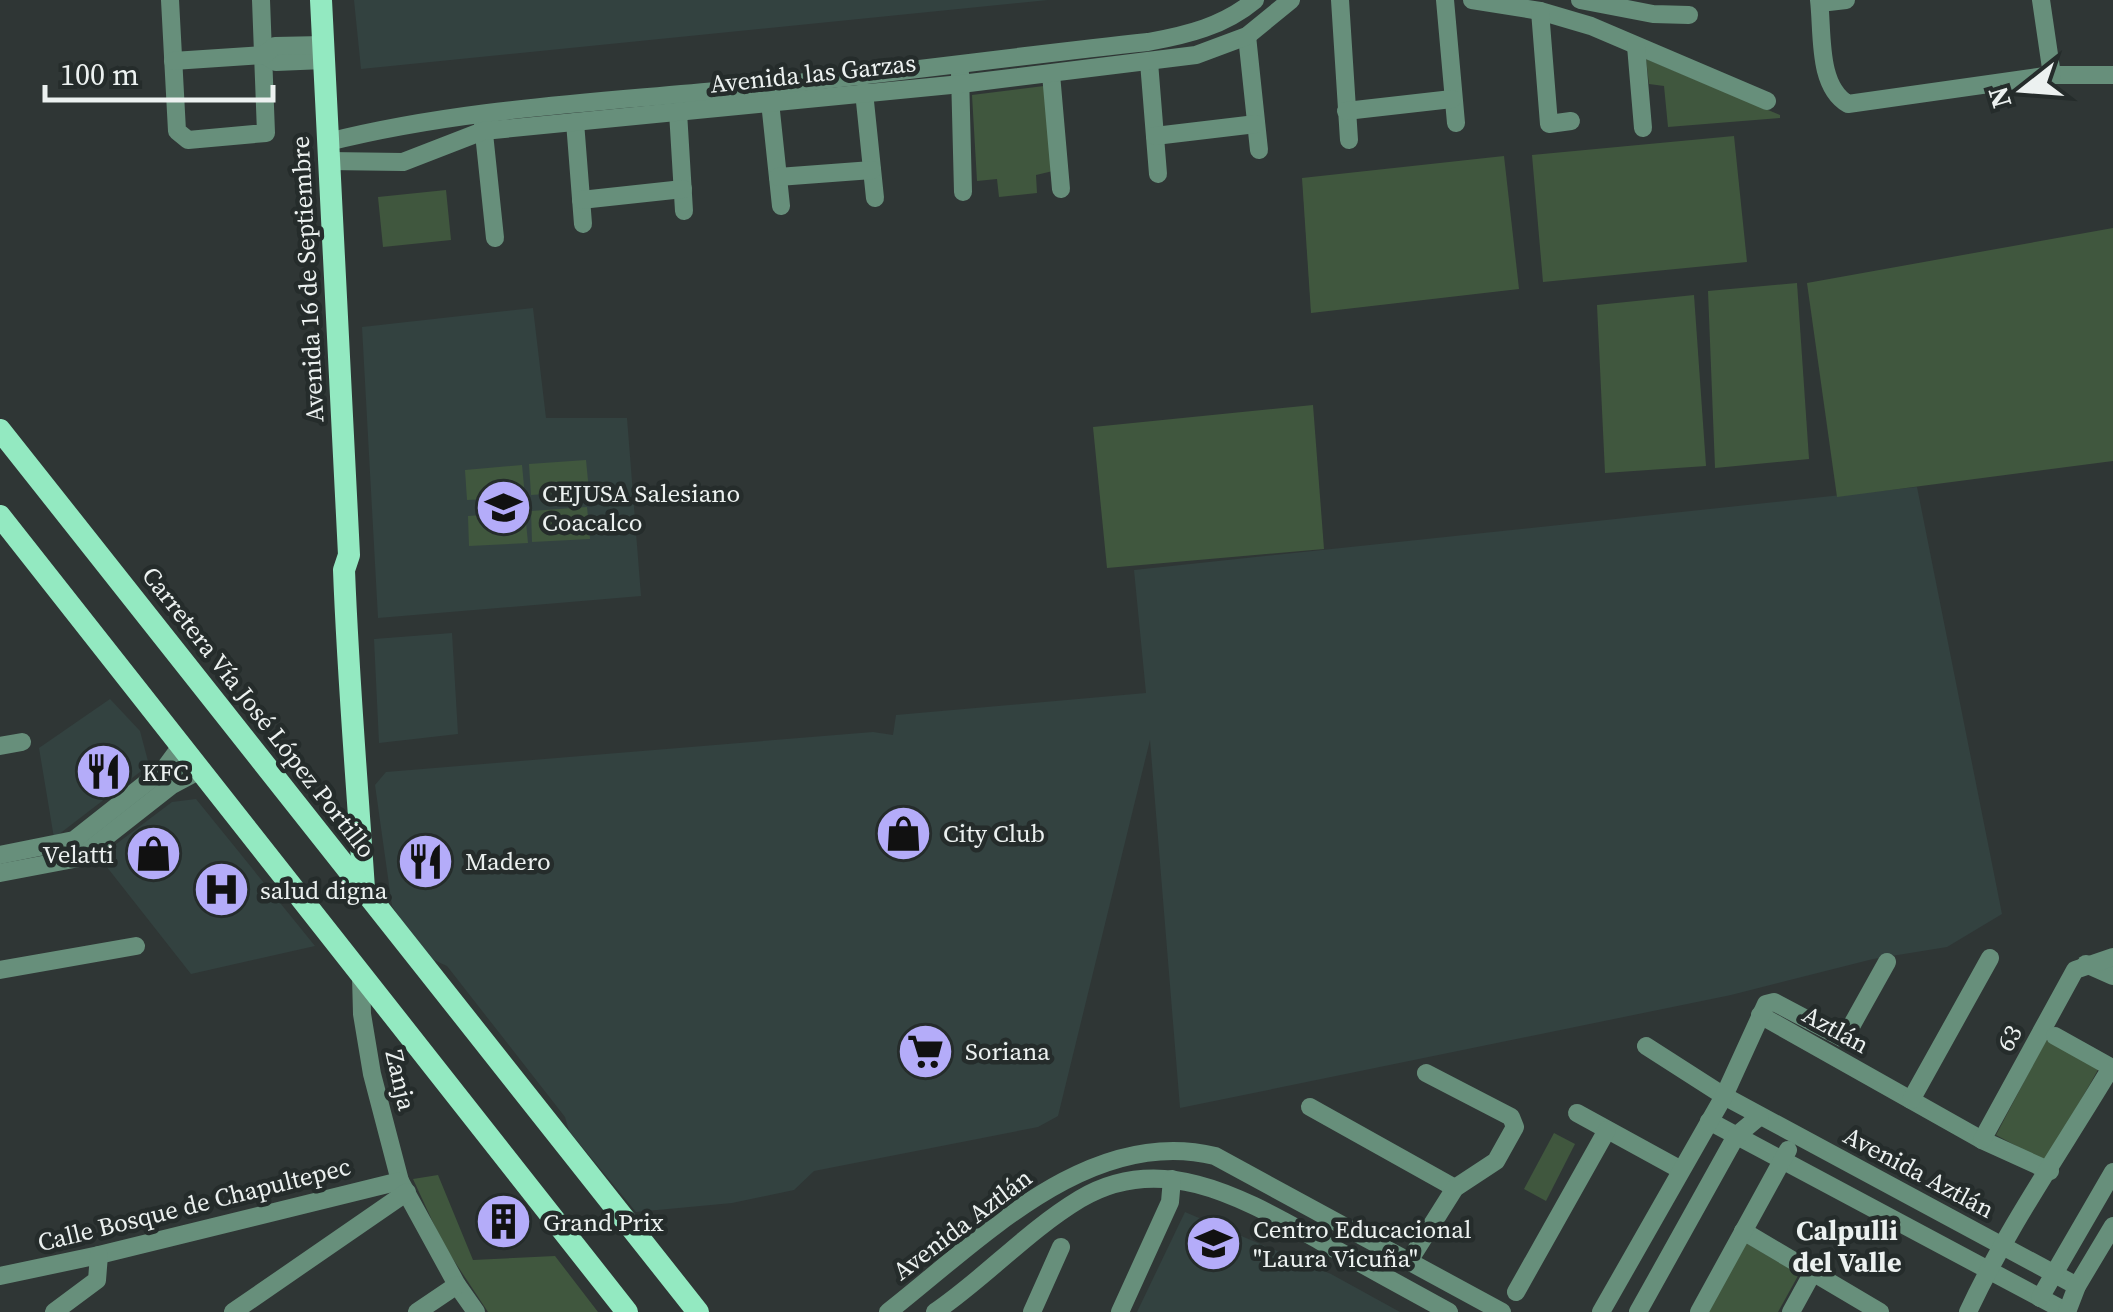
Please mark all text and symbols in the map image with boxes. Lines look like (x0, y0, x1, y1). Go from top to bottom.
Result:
scale bar (45, 40, 272, 102)
north arrow (1973, 40, 2073, 140)
street label: Avenida las Garzas (708, 45, 918, 101)
text: 100 m (60, 54, 139, 95)
text: N (1978, 82, 2020, 113)
street label: Avenida 16 de Septiembre (283, 135, 331, 423)
place label: CEJUSA Salesiano Coacalco (542, 476, 740, 539)
school or university icon: CEJUSA Salesiano Coacalco (473, 477, 533, 537)
street label: Carretera Vía José López Portillo (134, 559, 384, 865)
restaurant icon: KFC (73, 742, 133, 802)
place label: KFC (142, 755, 189, 789)
shop icon: City Club (874, 803, 934, 863)
place label: City Club (943, 816, 1045, 850)
shop icon: Velatti (123, 824, 183, 884)
restaurant icon: Madero (396, 831, 456, 891)
place label: Velatti (43, 837, 114, 871)
place label: Madero (465, 844, 551, 878)
hospital icon: salud digna (191, 860, 251, 920)
place label: salud digna (260, 873, 388, 907)
street label: Aztlán (1797, 997, 1875, 1061)
street label: 63 (1988, 1019, 2030, 1057)
supermarket icon: Soriana (896, 1021, 956, 1081)
place label: Soriana (965, 1034, 1050, 1068)
street label: Zanja (378, 1046, 425, 1114)
street label: Avenida Aztlán (1838, 1118, 2000, 1226)
street label: Calle Bosque de Chapultepec (34, 1149, 354, 1259)
street label: Avenida Aztlán (885, 1160, 1039, 1288)
building icon: Grand Prix (474, 1192, 534, 1252)
place label: Grand Prix (543, 1205, 664, 1239)
district label: Calpulli del Valle (1793, 1211, 1901, 1281)
place label: Centro Educacional "Laura Vicuña" (1253, 1212, 1472, 1275)
school or university icon: Centro Educacional "Laura Vicuña" (1184, 1213, 1244, 1273)

